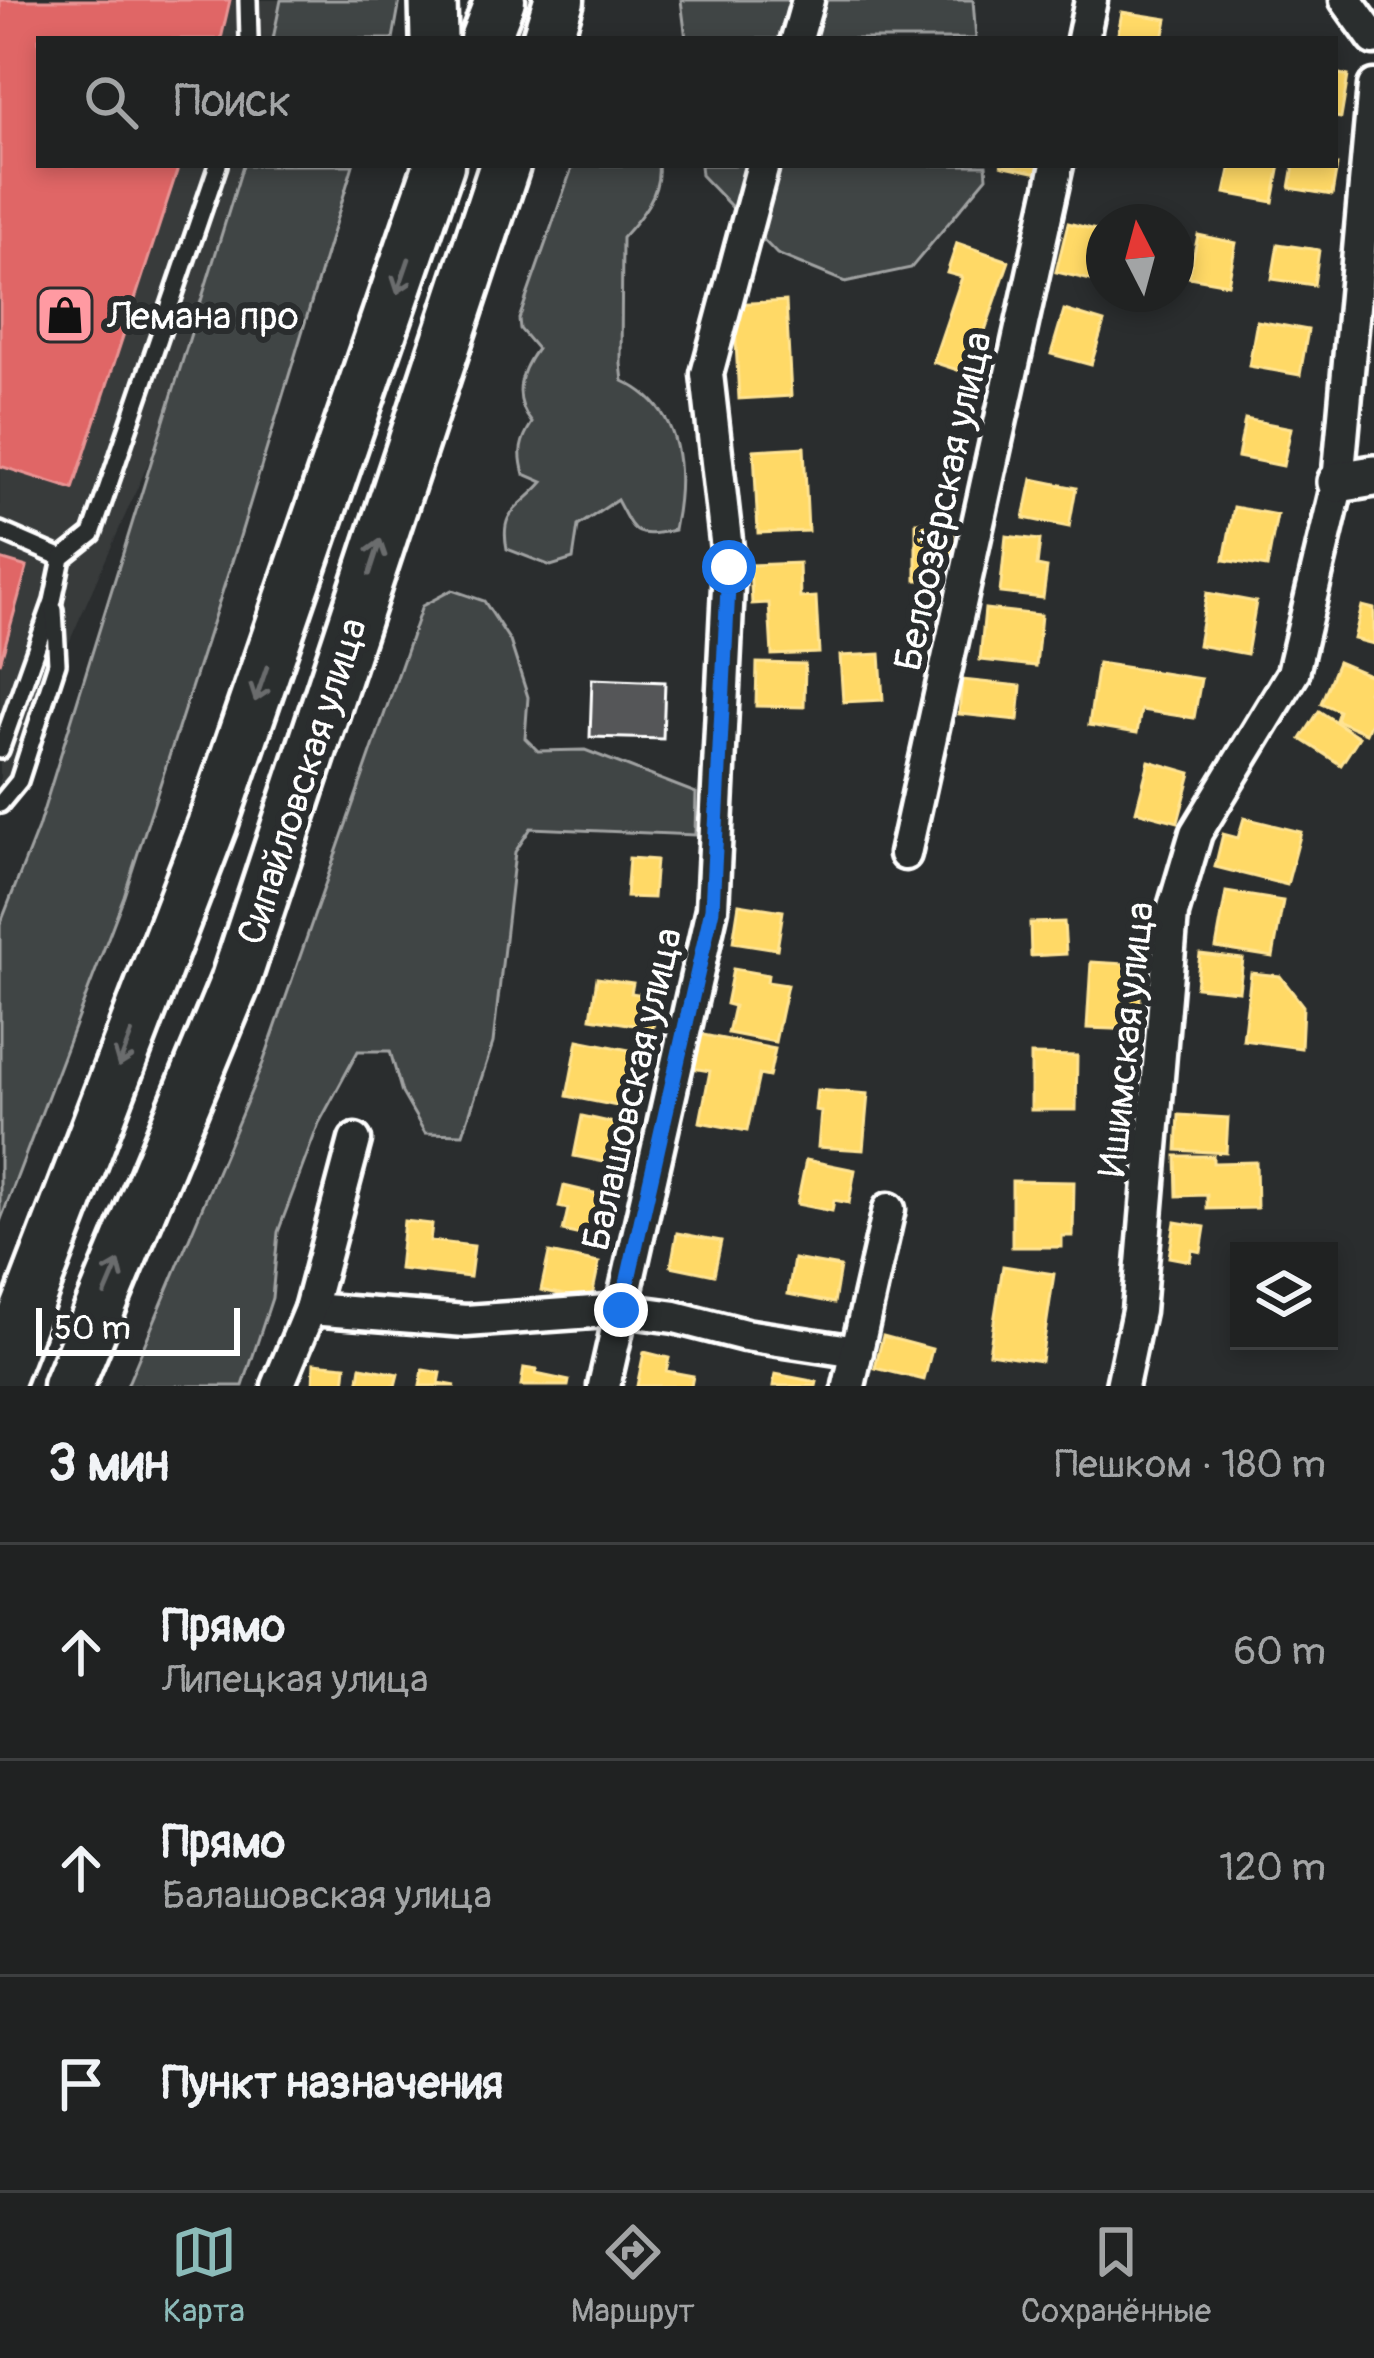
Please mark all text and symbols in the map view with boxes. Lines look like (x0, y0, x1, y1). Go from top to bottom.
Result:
search box (36, 36, 1338, 168)
icon: search (78, 69, 144, 135)
text: Поиск (174, 74, 291, 130)
north arrow (1086, 204, 1194, 312)
one-way arrow (391, 257, 412, 294)
shop icon: Лемана про (34, 284, 96, 346)
place label: Лемана про (106, 292, 299, 341)
street label: Белоозёрская улица (884, 327, 1003, 675)
one-way arrow (366, 539, 388, 577)
route start (702, 540, 756, 594)
street label: Сипайловская улица (226, 612, 378, 951)
one-way arrow (249, 665, 270, 702)
street label: Ишимская улица (1088, 899, 1165, 1179)
street label: Балашовская улица (571, 923, 693, 1256)
one-way arrow (113, 1030, 135, 1067)
map controls (1230, 1242, 1338, 1350)
button: layers (1230, 1242, 1338, 1350)
one-way arrow (103, 1260, 124, 1297)
route end (594, 1283, 648, 1337)
scale bar (36, 1302, 240, 1355)
text: 50 m (54, 1308, 131, 1349)
text: 3 мин (48, 1432, 169, 1496)
text: Пешком · 180 m (1055, 1440, 1326, 1489)
text: Прямо (162, 1599, 285, 1655)
icon: ahead (48, 1619, 114, 1685)
text: 60 m (1234, 1627, 1326, 1676)
text: Липецкая улица (162, 1655, 428, 1704)
text: Прямо (162, 1815, 285, 1871)
icon: ahead (48, 1835, 114, 1901)
text: 120 m (1219, 1843, 1326, 1892)
text: Балашовская улица (162, 1871, 492, 1920)
icon: arrive (48, 2051, 114, 2117)
text: Пункт назначения (162, 2056, 503, 2112)
tab: Карта (163, 2219, 245, 2332)
tab: Маршрут (571, 2219, 695, 2332)
tab: Сохранённые (1021, 2219, 1211, 2332)

